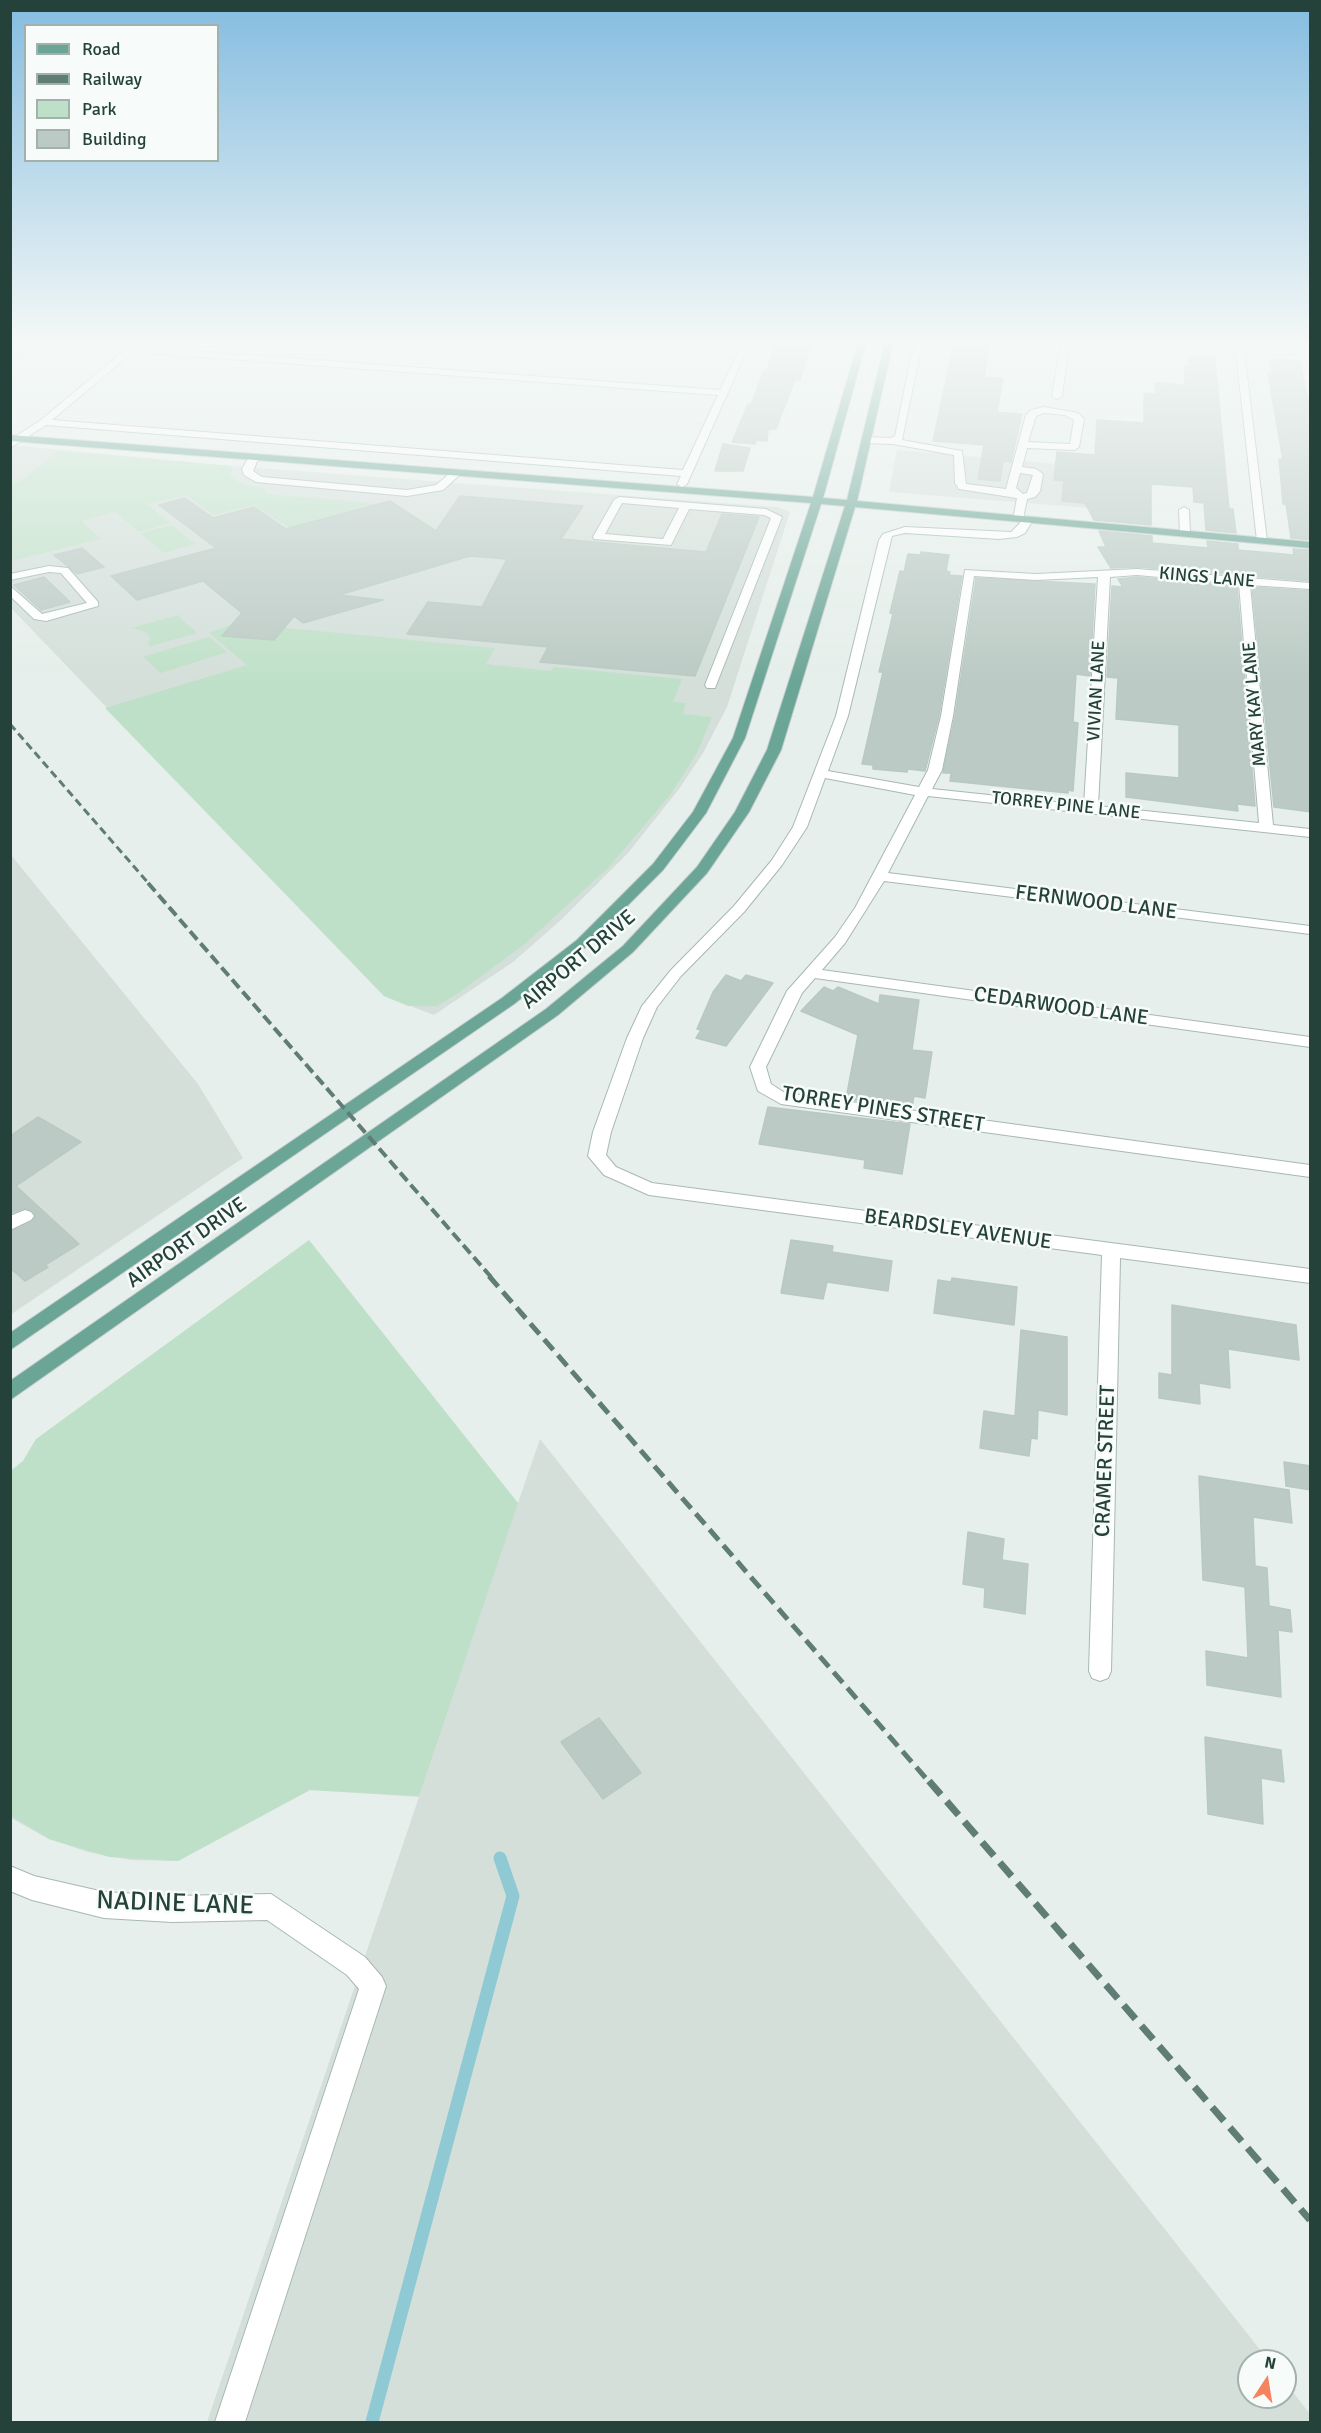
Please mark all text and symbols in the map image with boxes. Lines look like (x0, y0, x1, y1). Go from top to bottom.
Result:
legend (24, 24, 219, 162)
text: Road (82, 38, 121, 60)
text: Railway (82, 68, 142, 90)
text: Park (82, 98, 117, 120)
text: Building (82, 128, 146, 150)
street label: KINGS LANE (1158, 563, 1256, 593)
street label: VIVIAN LANE (1084, 640, 1110, 742)
street label: MARY KAY LANE (1239, 641, 1271, 767)
street label: TORREY PINE LANE (991, 787, 1141, 825)
street label: FERNWOOD LANE (1014, 881, 1178, 925)
street label: AIRPORT DRIVE (517, 905, 641, 1015)
street label: CEDARWOOD LANE (972, 982, 1150, 1032)
street label: TORREY PINES STREET (780, 1082, 986, 1138)
street label: AIRPORT DRIVE (122, 1192, 252, 1294)
street label: BEARDSLEY AVENUE (863, 1204, 1053, 1256)
street label: CRAMER STREET (1091, 1384, 1121, 1538)
street label: NADINE LANE (96, 1886, 254, 1922)
north arrow (1237, 2349, 1297, 2409)
text: N (1263, 2352, 1278, 2374)

